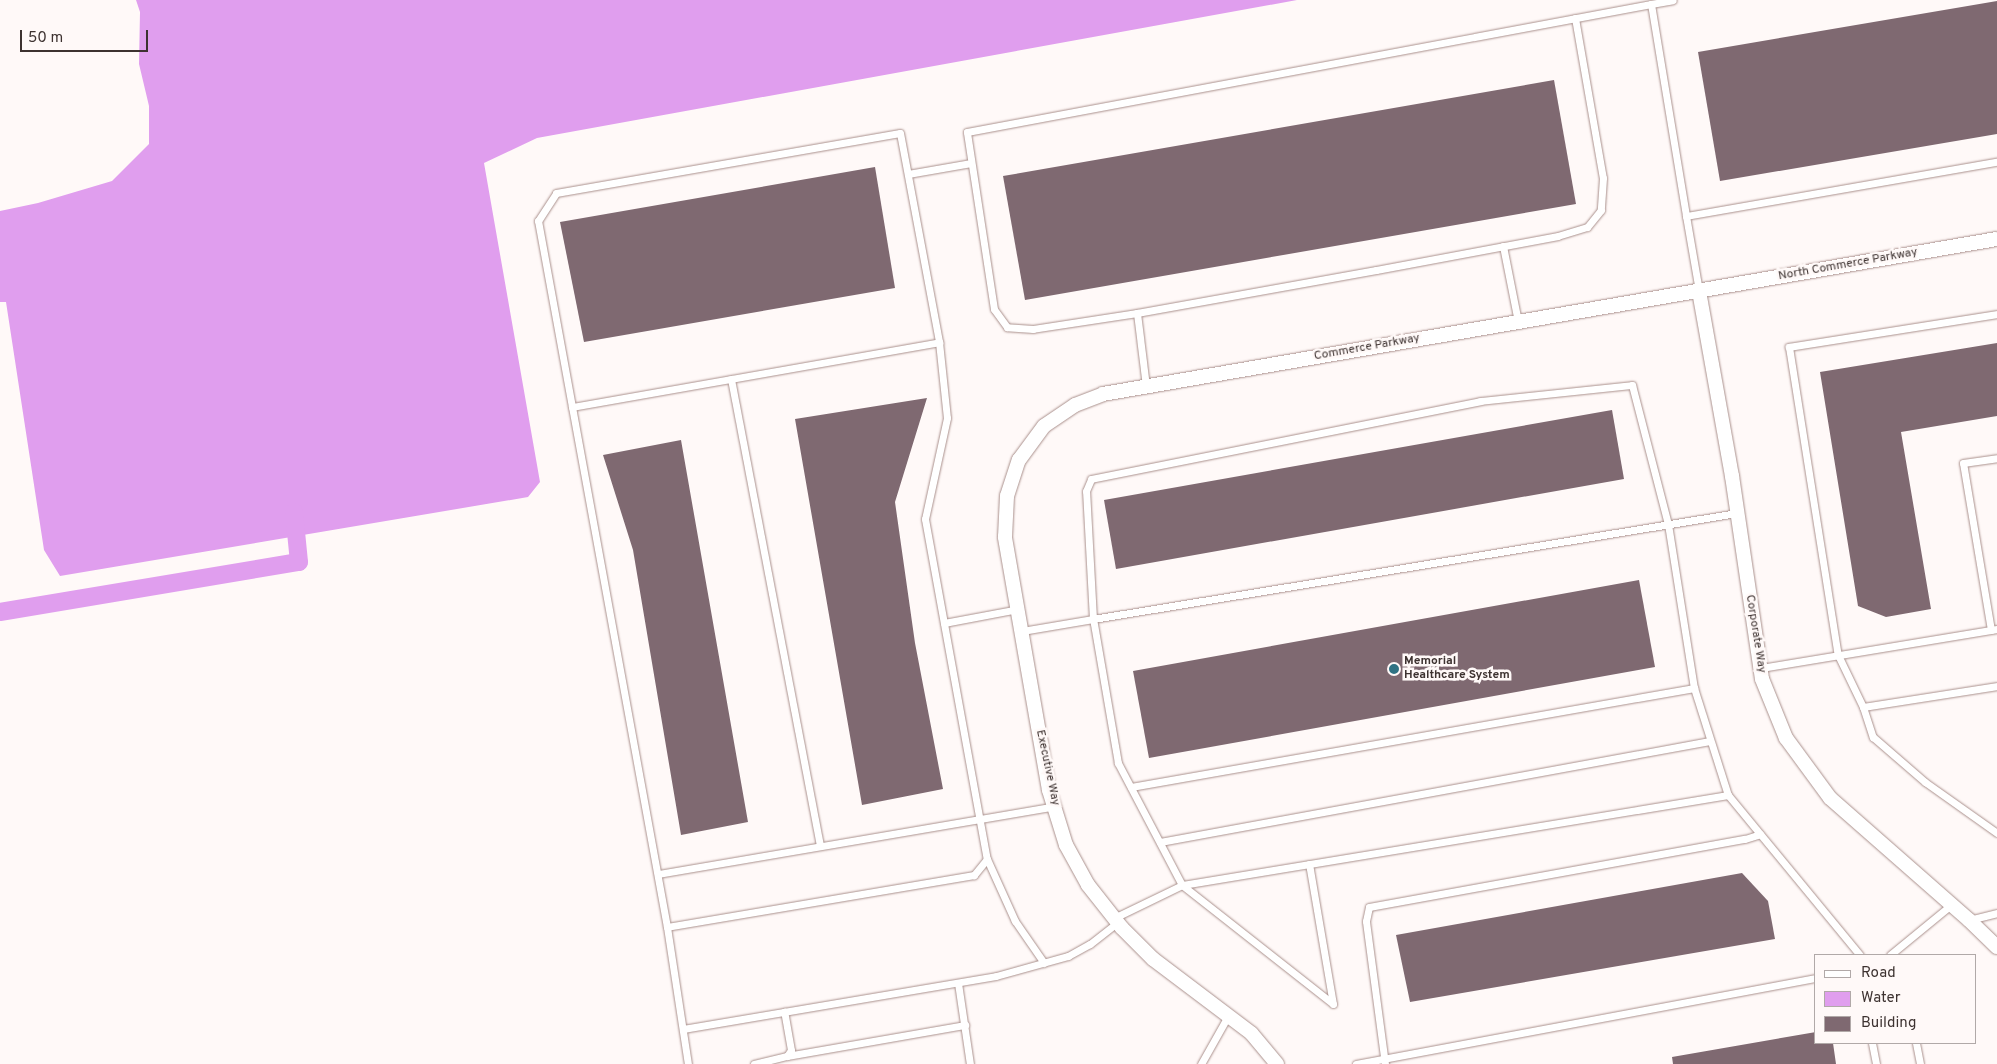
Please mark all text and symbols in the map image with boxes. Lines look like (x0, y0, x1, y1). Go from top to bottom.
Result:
scale bar (22, 20, 150, 52)
text: 50 m (28, 29, 63, 48)
street label: North Commerce Parkway (1777, 246, 1919, 284)
street label: Commerce Parkway (1313, 332, 1421, 364)
street label: Corporate Way (1742, 594, 1768, 674)
place label: Memorial Healthcare System (1404, 655, 1510, 683)
marker: Memorial Healthcare System (1388, 663, 1400, 675)
street label: Executive Way (1032, 729, 1062, 807)
legend (1814, 954, 1977, 1044)
text: Road (1861, 964, 1896, 983)
text: Water (1861, 989, 1900, 1008)
text: Building (1861, 1014, 1916, 1033)

